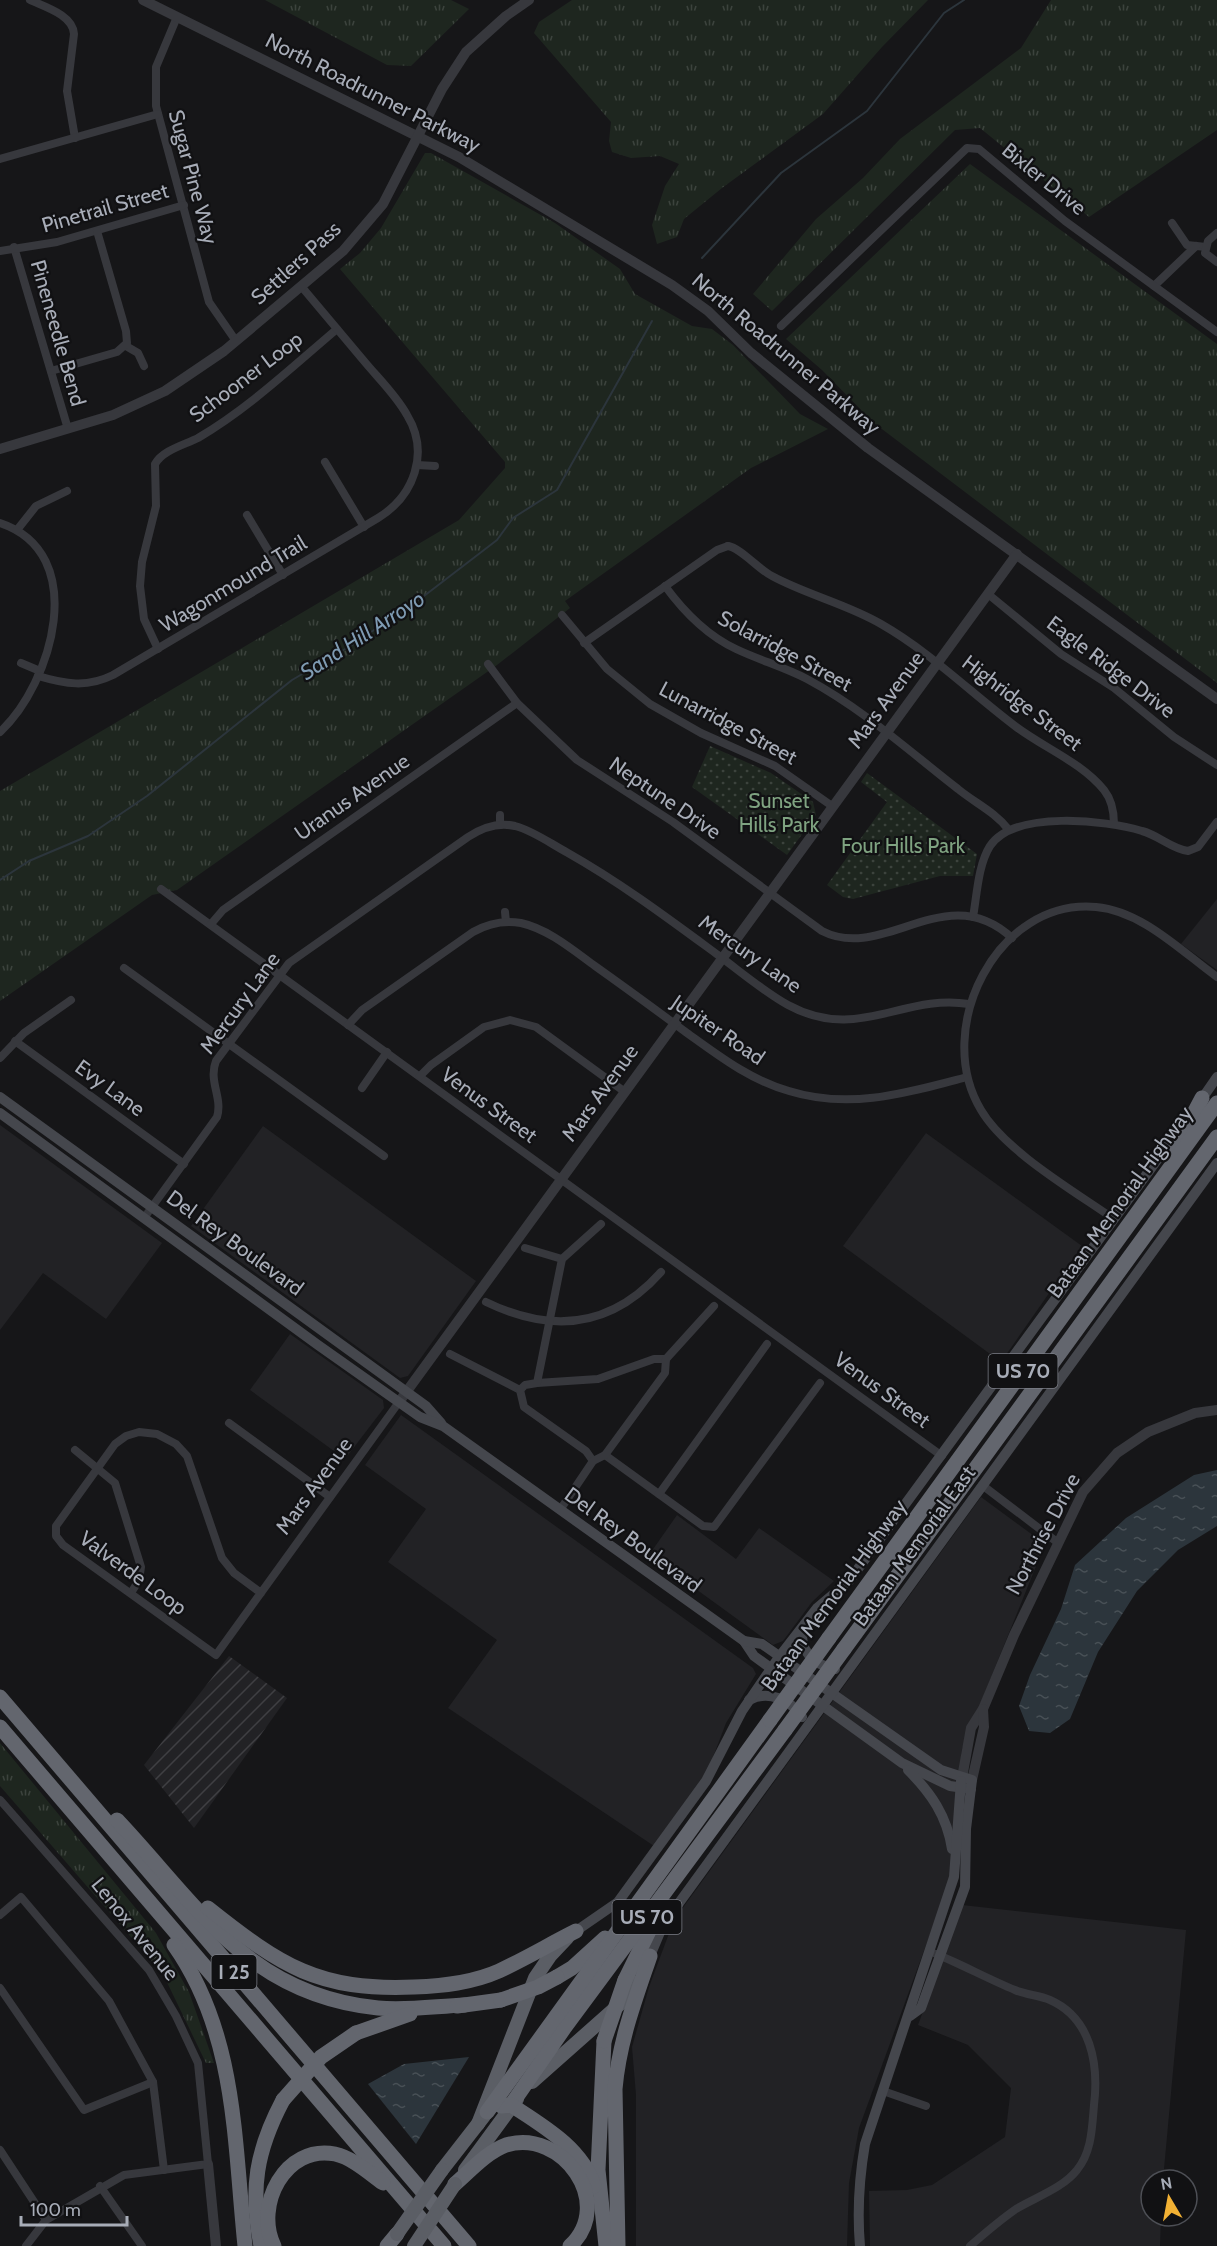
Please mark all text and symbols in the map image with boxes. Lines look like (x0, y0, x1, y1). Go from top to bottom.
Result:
street label: North Roadrunner Parkway (262, 27, 485, 158)
street label: Sugar Pine Way (164, 107, 224, 247)
street label: Bixler Drive (997, 137, 1092, 220)
street label: Pinetrail Street (39, 178, 171, 238)
street label: Settlers Pass (246, 216, 346, 309)
street label: Pineneedle Bend (26, 257, 91, 409)
street label: North Roadrunner Parkway (687, 268, 886, 440)
street label: Schooner Loop (184, 326, 307, 427)
street label: Wagonmound Trail (155, 530, 311, 637)
water label: Sand Hill Arroyo (295, 585, 430, 686)
street label: Solarridge Street (714, 605, 857, 696)
street label: Eagle Ridge Drive (1042, 610, 1181, 723)
street label: Mars Avenue (842, 646, 929, 753)
street label: Highridge Street (957, 649, 1087, 756)
street label: Lunarridge Street (655, 676, 801, 769)
street label: Uranus Avenue (290, 748, 414, 845)
street label: Neptune Drive (605, 751, 726, 844)
park label: Sunset Hills Park (739, 788, 820, 837)
park label: Four Hills Park (841, 833, 966, 858)
street label: Mercury Lane (694, 909, 807, 998)
street label: Mercury Lane (194, 947, 285, 1058)
street label: Jupiter Road (666, 989, 770, 1070)
street label: Mars Avenue (556, 1039, 643, 1146)
street label: Evy Lane (71, 1054, 150, 1121)
street label: Venus Street (436, 1061, 542, 1148)
street label: Bataan Memorial Highway (1042, 1101, 1198, 1302)
street label: Del Rey Boulevard (162, 1185, 308, 1301)
street label: Venus Street (829, 1346, 935, 1433)
road number: US 70 (988, 1354, 1058, 1388)
street label: Mars Avenue (270, 1432, 357, 1539)
street label: Bataan Memorial East (847, 1461, 980, 1631)
street label: Northrise Drive (1000, 1469, 1085, 1599)
street label: Del Rey Boulevard (560, 1482, 706, 1598)
street label: Bataan Memorial Highway (756, 1494, 912, 1695)
street label: Valverde Loop (75, 1525, 192, 1620)
street label: Lenox Avenue (86, 1872, 185, 1985)
road number: US 70 (612, 1900, 682, 1934)
road number: I 25 (212, 1955, 256, 1989)
north arrow (1139, 2168, 1199, 2228)
text: N (1159, 2173, 1174, 2194)
scale bar (21, 2189, 128, 2227)
text: 100 m (30, 2199, 81, 2221)

